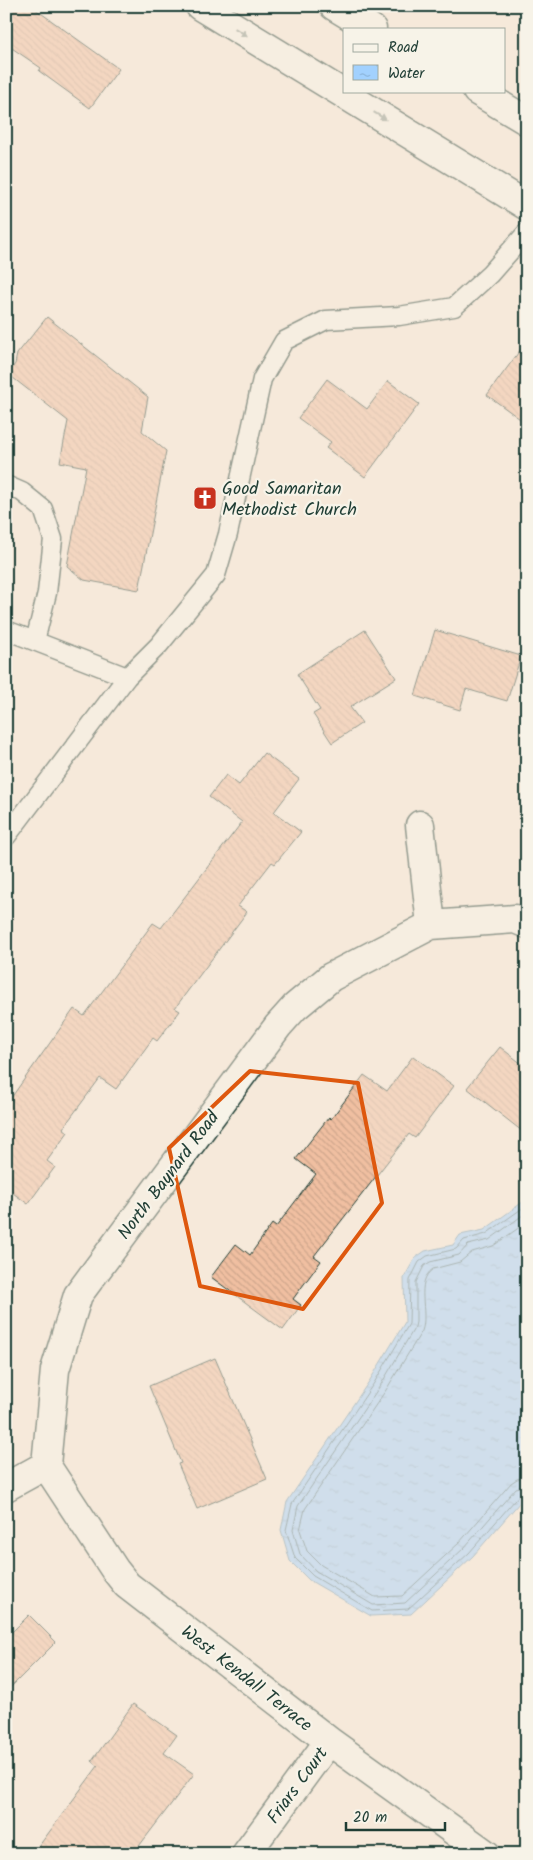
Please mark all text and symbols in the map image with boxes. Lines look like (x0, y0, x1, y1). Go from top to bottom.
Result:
one-way arrow (235, 27, 248, 36)
legend (343, 28, 506, 92)
text: Road (388, 36, 419, 60)
text: Water (388, 62, 425, 86)
one-way arrow (374, 112, 387, 121)
place label: Good Samaritan Methodist Church (222, 475, 357, 525)
church icon: Good Samaritan Methodist Church (192, 485, 218, 511)
street label: North Baynard Road (111, 1105, 228, 1246)
street label: West Kendall Terrace (174, 1618, 318, 1740)
street label: Friars Court (260, 1740, 337, 1831)
scale bar (346, 1800, 444, 1832)
text: 20 m (353, 1806, 387, 1830)

